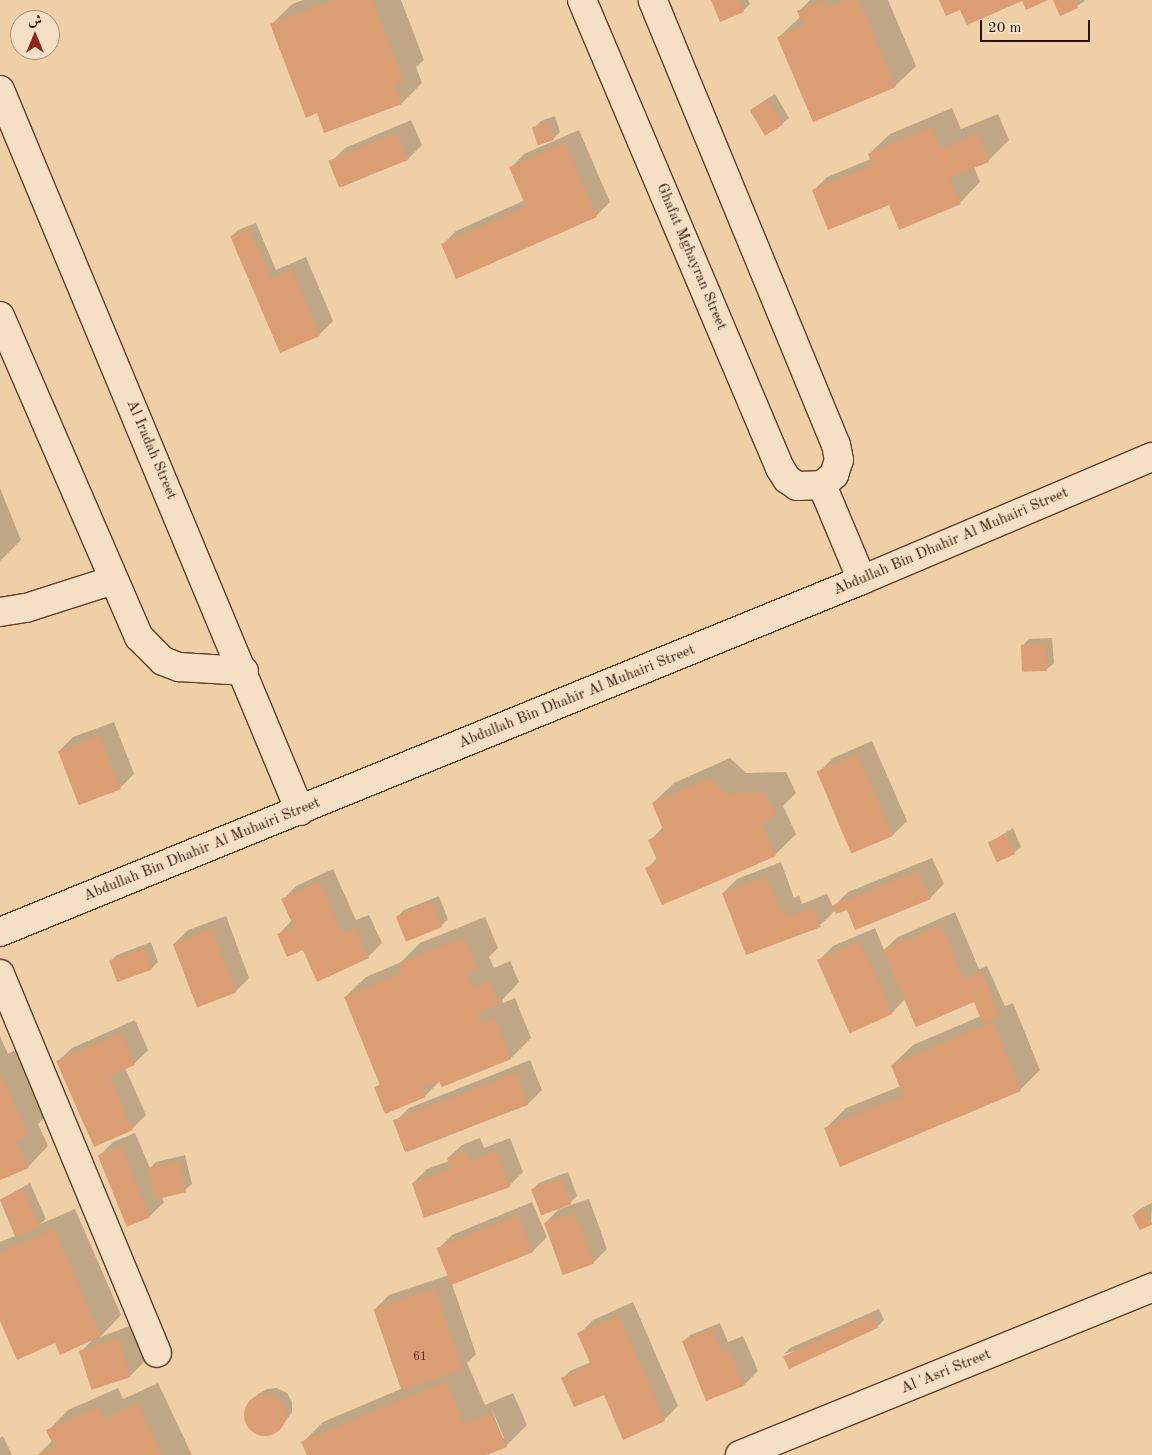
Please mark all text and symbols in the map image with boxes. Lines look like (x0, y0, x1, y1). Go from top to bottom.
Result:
north arrow (10, 10, 60, 60)
scale bar (982, 10, 1092, 42)
text: ش (28, 14, 42, 28)
text: 20 m (988, 21, 1022, 36)
street label: Ghafat Mghayran Street (652, 181, 730, 333)
street label: Al Iradah Street (122, 397, 180, 503)
street label: Abdullah Bin Dhahir Al Muhairi Street (831, 484, 1071, 600)
street label: Abdullah Bin Dhahir Al Muhairi Street (456, 641, 698, 753)
street label: Abdullah Bin Dhahir Al Muhairi Street (81, 794, 323, 906)
street label: Al 'Asri Street (898, 1346, 994, 1398)
house number: 61 (413, 1351, 427, 1365)

